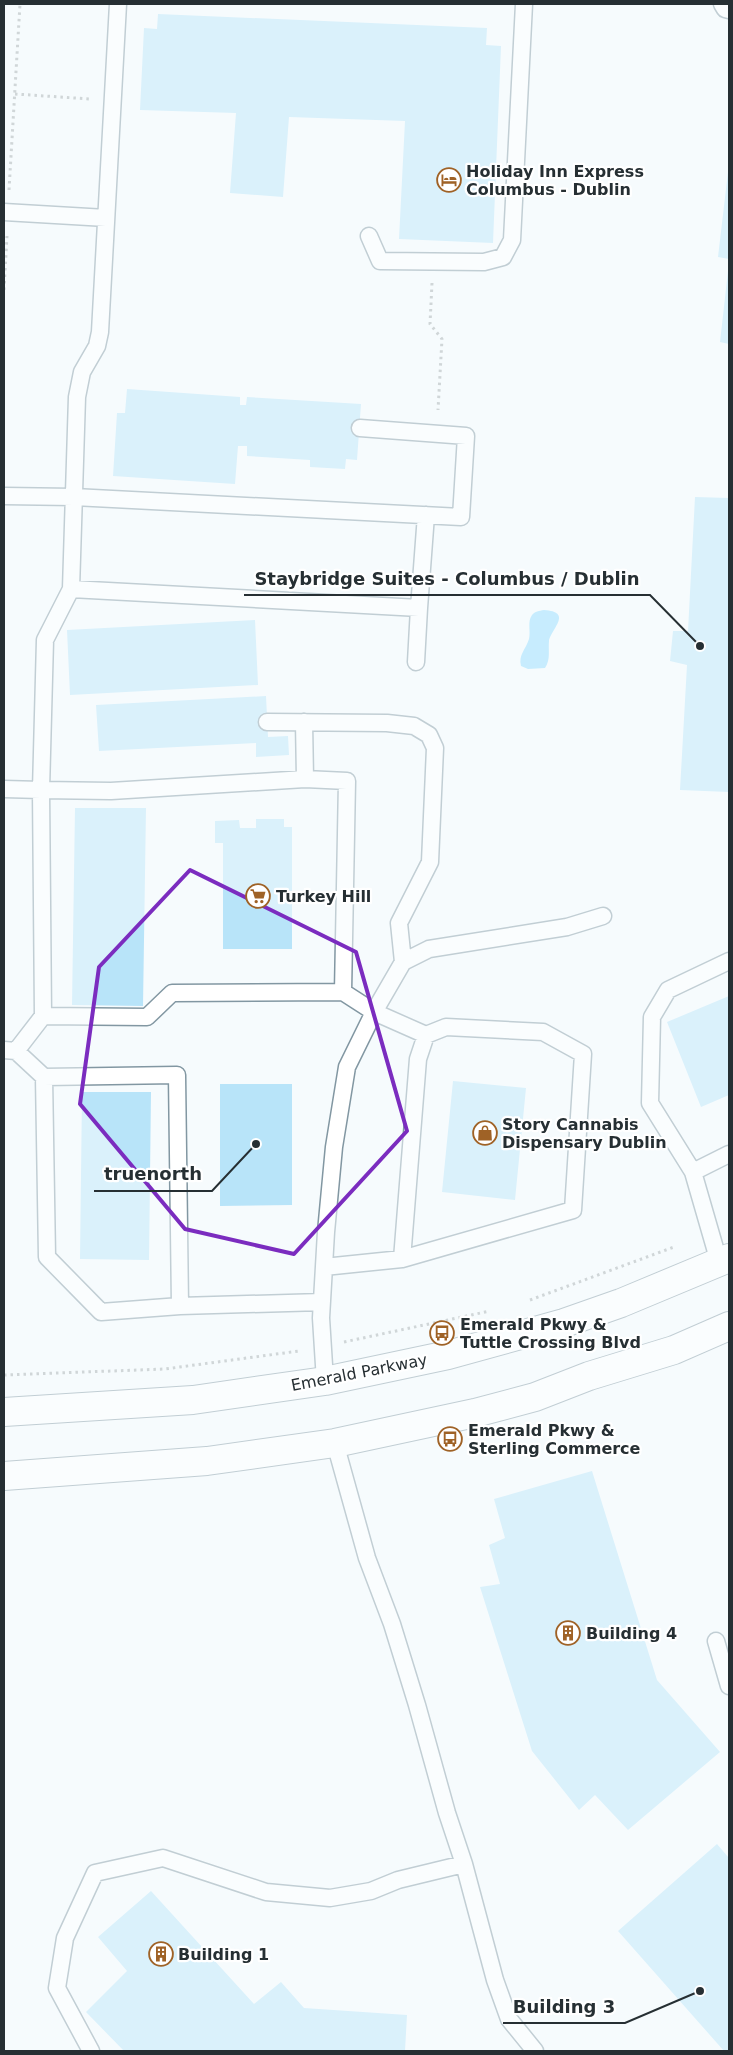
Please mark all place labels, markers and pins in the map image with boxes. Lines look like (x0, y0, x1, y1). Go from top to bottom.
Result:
place label: Holiday Inn Express Columbus - Dublin (466, 162, 644, 199)
hotel icon: Holiday Inn Express Columbus - Dublin (436, 167, 462, 193)
callout: Staybridge Suites - Columbus / Dublin (244, 562, 650, 595)
supermarket icon: Turkey Hill (245, 883, 271, 909)
place label: Turkey Hill (276, 887, 371, 906)
place label: Story Cannabis Dispensary Dublin (502, 1115, 667, 1152)
shop icon: Story Cannabis Dispensary Dublin (472, 1120, 498, 1146)
callout: truenorth (94, 1158, 212, 1191)
place label: Emerald Pkwy & Tuttle Crossing Blvd (460, 1315, 641, 1352)
bus stop icon: Emerald Pkwy & Tuttle Crossing Blvd (429, 1320, 455, 1346)
place label: Emerald Pkwy & Sterling Commerce (468, 1421, 641, 1458)
bus stop icon: Emerald Pkwy & Sterling Commerce (437, 1426, 463, 1452)
building icon: Building 4 (555, 1620, 581, 1646)
place label: Building 4 (586, 1624, 677, 1643)
building icon: Building 1 (148, 1941, 174, 1967)
place label: Building 1 (178, 1945, 269, 1964)
callout: Building 3 (503, 1990, 625, 2023)

